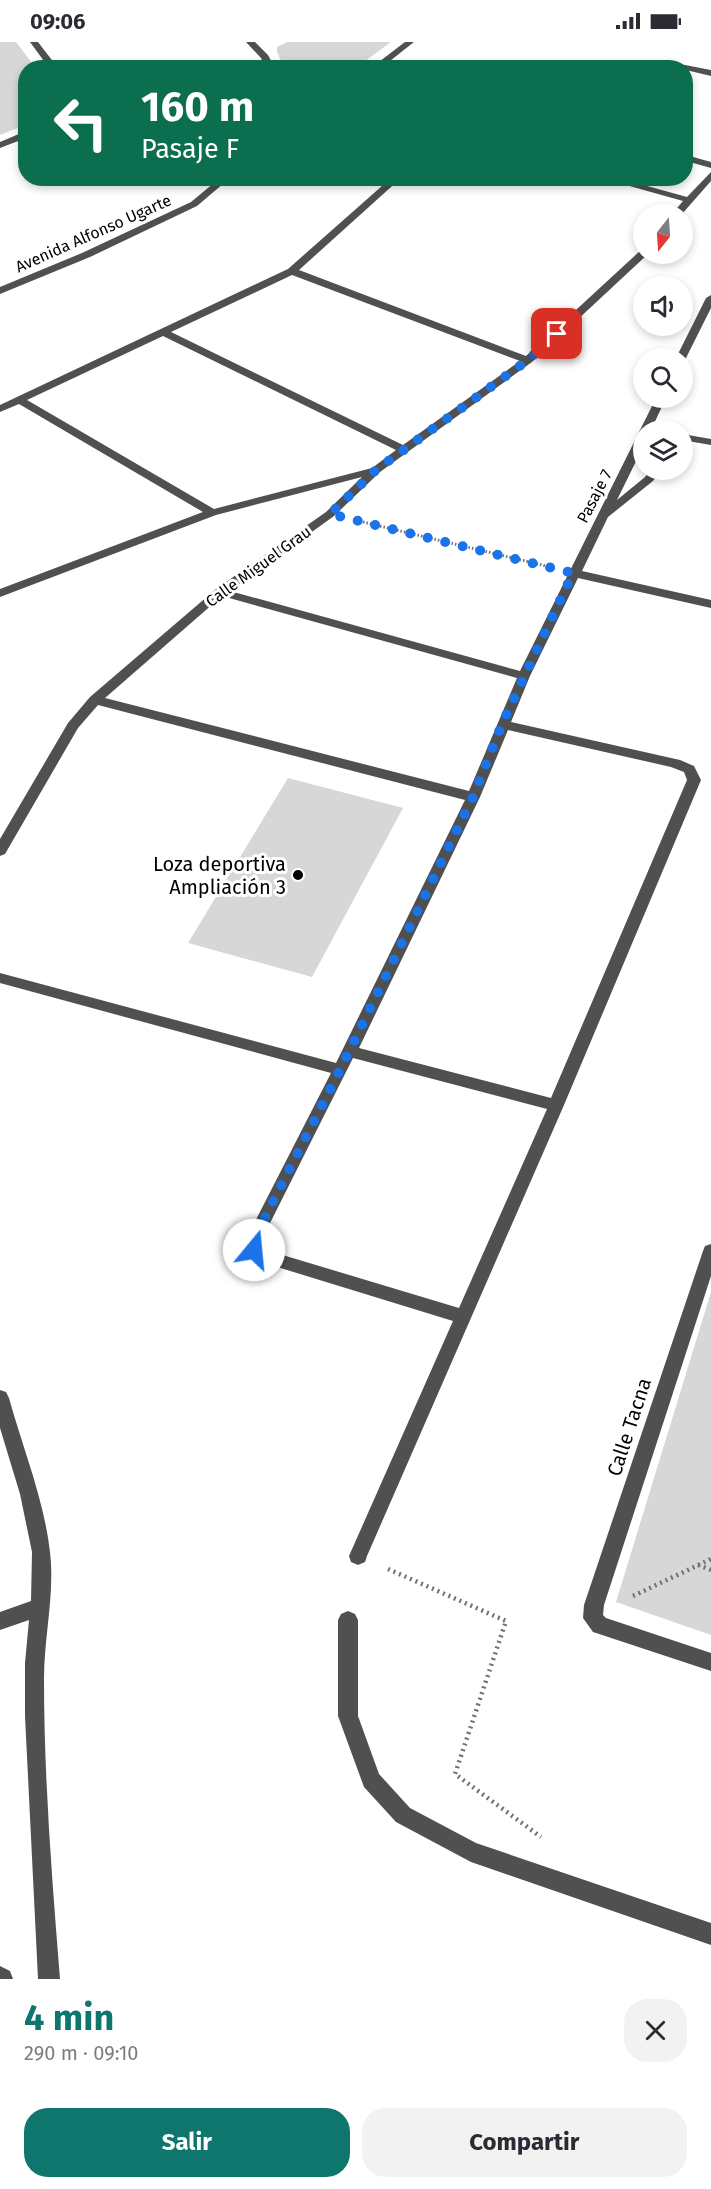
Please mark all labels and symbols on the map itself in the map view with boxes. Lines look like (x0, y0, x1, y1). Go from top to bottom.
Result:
street label: Avenida Alfonso Ugarte (12, 190, 174, 276)
north arrow (633, 204, 693, 264)
pin (531, 308, 582, 359)
street label: Pasaje 7 (573, 466, 616, 526)
street label: Calle Miguel Grau (202, 522, 315, 611)
place label: Loza deportiva Ampliación 3 (153, 852, 286, 899)
marker: Loza deportiva Ampliación 3 (291, 868, 305, 882)
position arrow (222, 1218, 286, 1282)
street label: Calle Tacna (602, 1375, 656, 1479)

